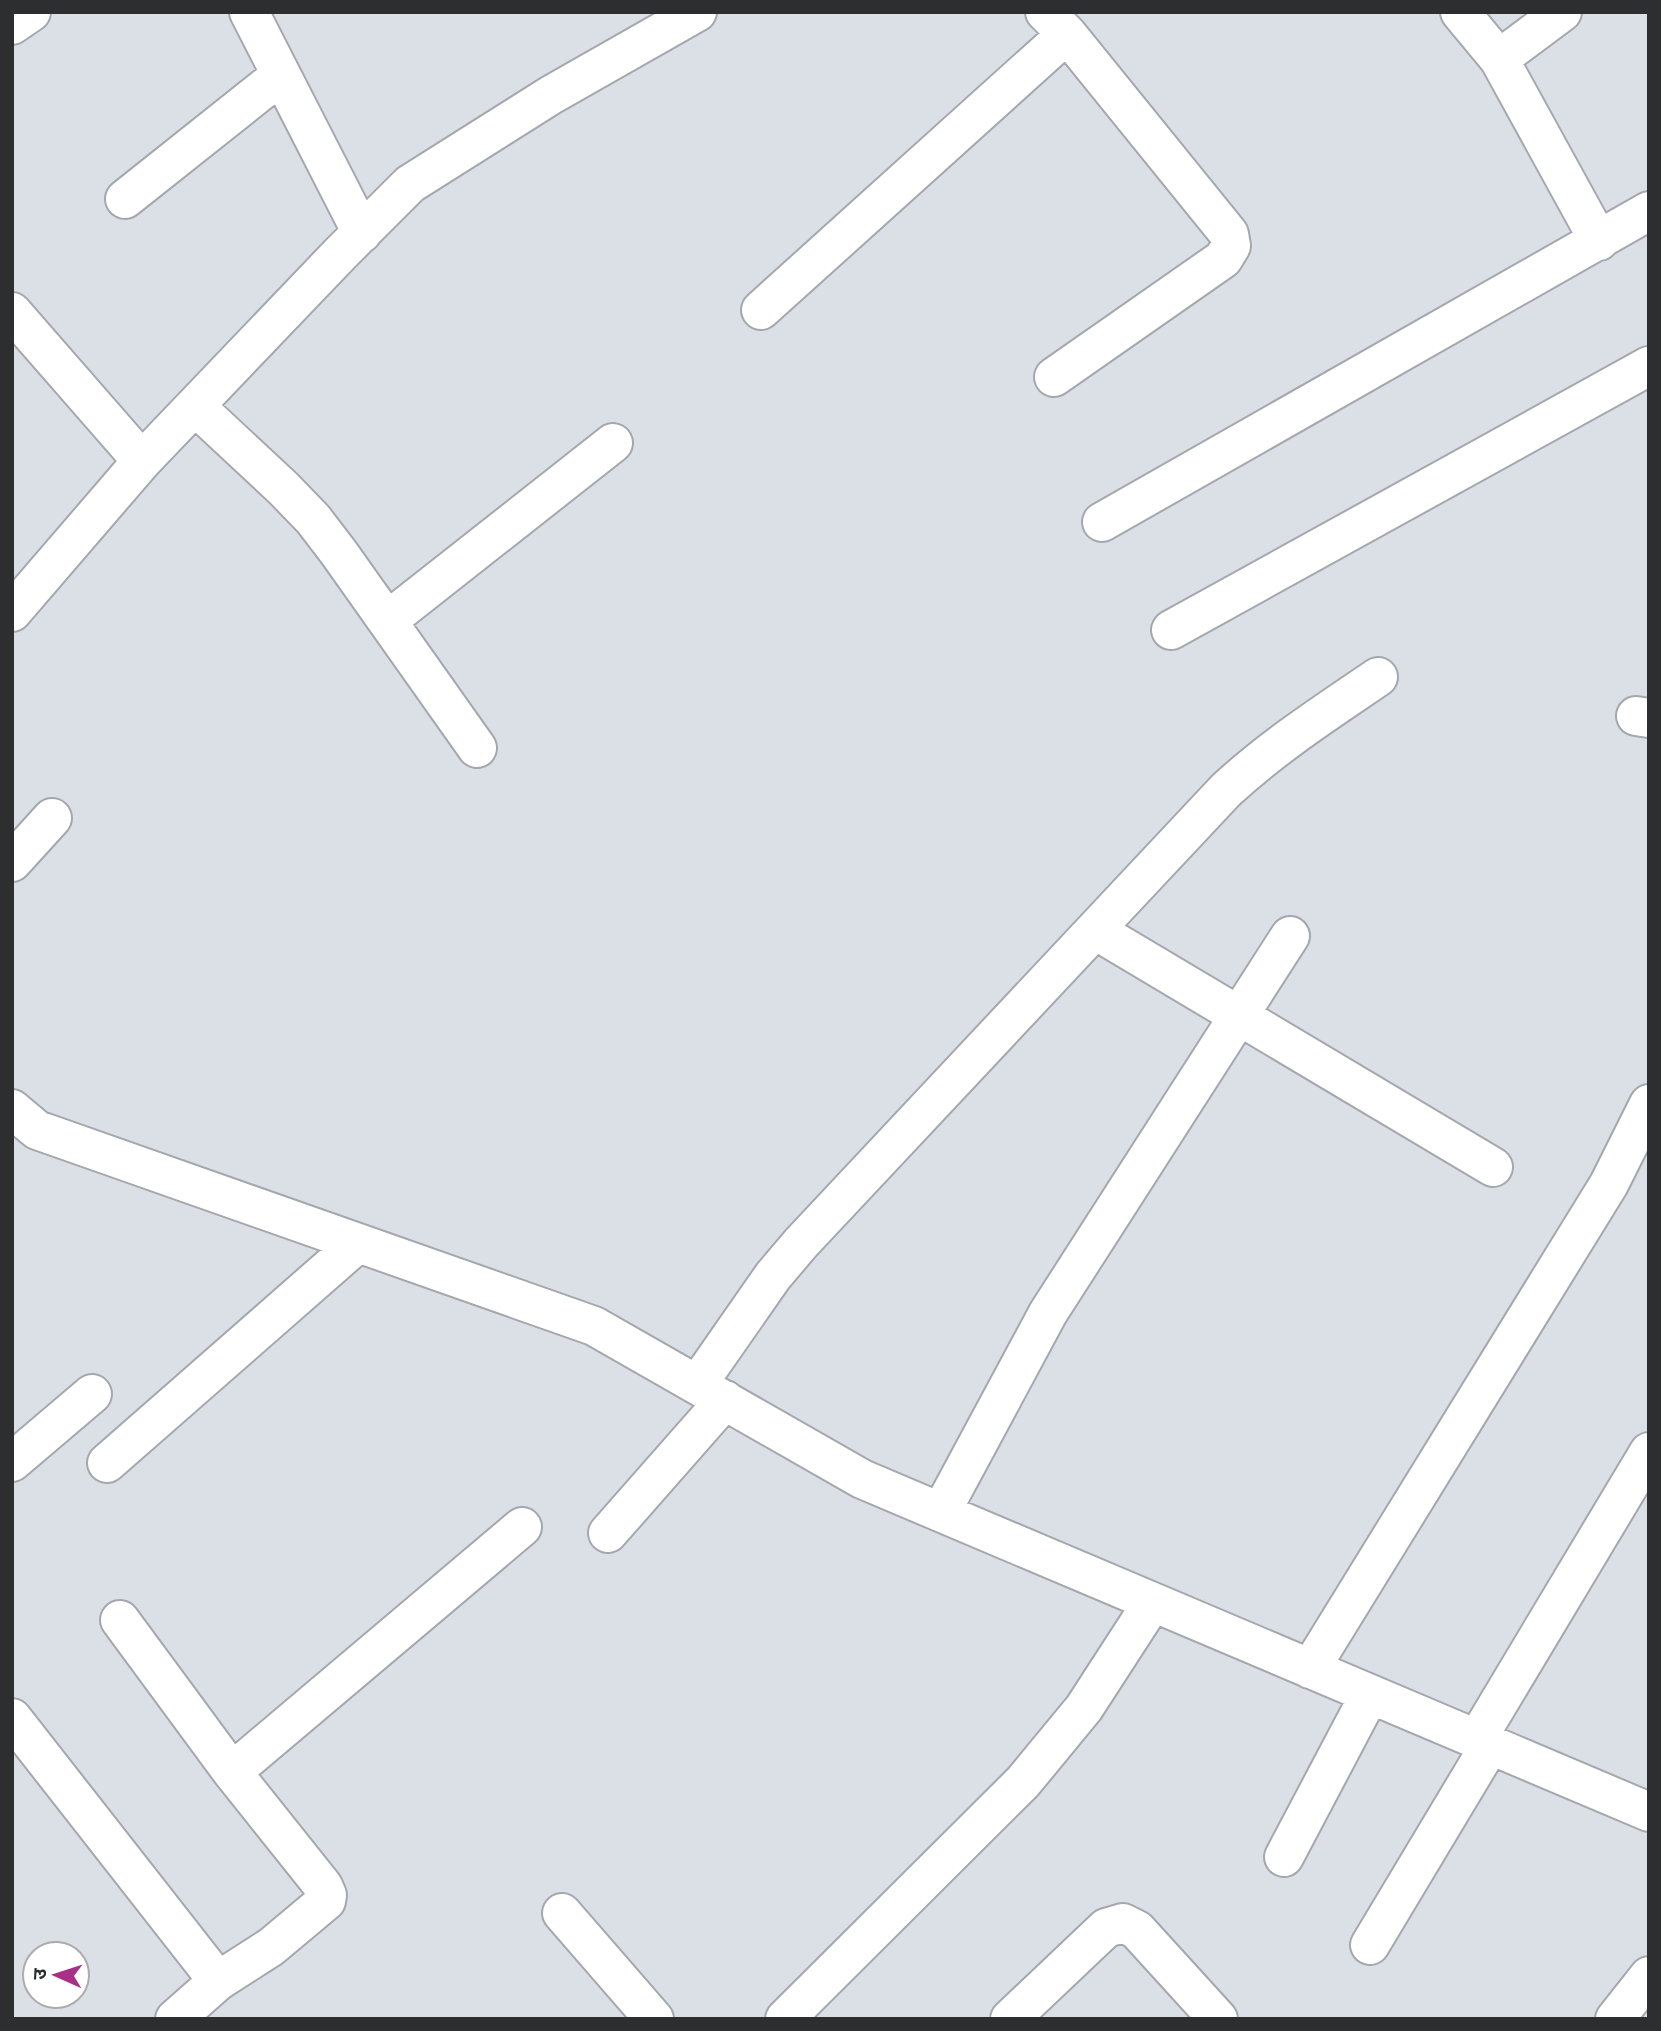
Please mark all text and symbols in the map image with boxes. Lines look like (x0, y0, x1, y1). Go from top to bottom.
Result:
north arrow (21, 1940, 91, 2010)
text: उ (24, 1967, 52, 1980)

